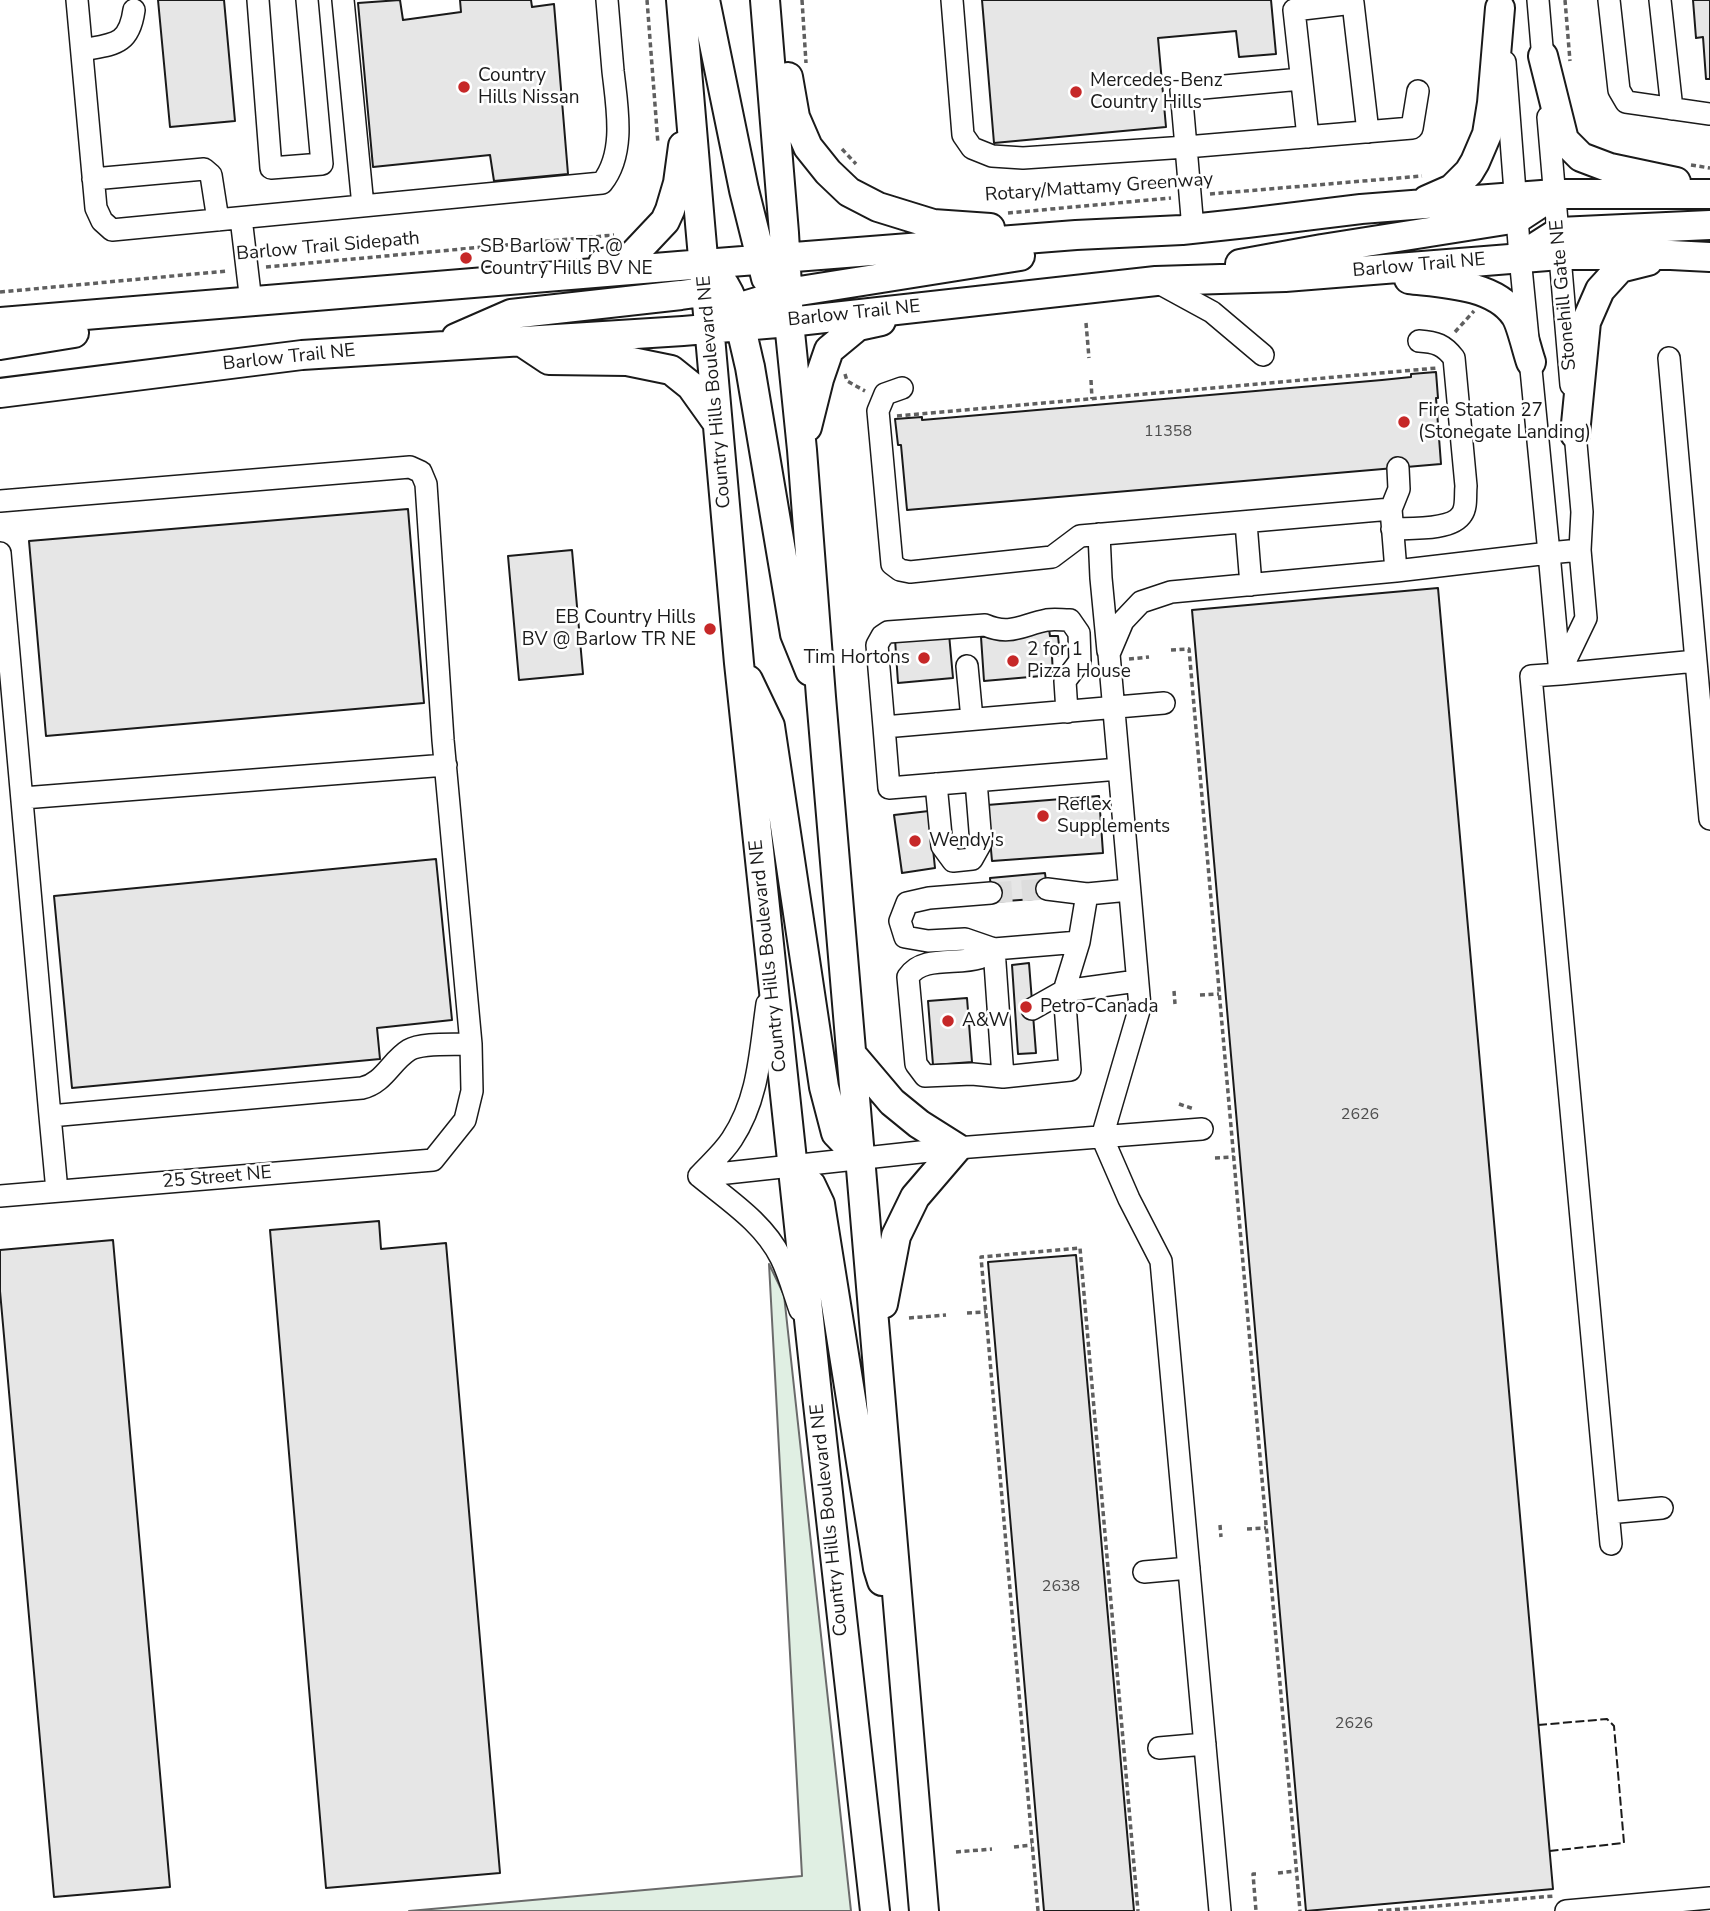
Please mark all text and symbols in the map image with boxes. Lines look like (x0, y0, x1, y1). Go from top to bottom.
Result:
place label: Country Hills Nissan (478, 65, 580, 109)
place label: Mercedes-Benz Country Hills (1090, 70, 1223, 114)
marker: Country Hills Nissan (456, 79, 472, 95)
marker: Mercedes-Benz Country Hills (1068, 84, 1084, 100)
street label: Rotary/Mattamy Greenway (984, 169, 1214, 207)
street label: Stonehill Gate NE (1546, 219, 1582, 371)
street label: Barlow Trail Sidepath (235, 228, 421, 266)
place label: SB Barlow TR @ Country Hills BV NE (480, 236, 653, 280)
street label: Barlow Trail NE (1352, 249, 1486, 283)
marker: SB Barlow TR @ Country Hills BV NE (458, 250, 474, 266)
street label: Country Hills Boulevard NE (693, 275, 737, 509)
street label: Barlow Trail NE (787, 296, 921, 332)
street label: Barlow Trail NE (222, 340, 356, 376)
place label: Fire Station 27 (Stonegate Landing) (1418, 400, 1591, 444)
marker: Fire Station 27 (Stonegate Landing) (1396, 414, 1412, 430)
house number: 11358 (1144, 422, 1192, 442)
place label: EB Country Hills BV @ Barlow TR NE (522, 607, 696, 651)
marker: EB Country Hills BV @ Barlow TR NE (702, 621, 718, 637)
place label: 2 for 1 Pizza House (1027, 639, 1131, 683)
place label: Tim Hortons (804, 647, 910, 669)
marker: Tim Hortons (916, 650, 932, 666)
marker: 2 for 1 Pizza House (1005, 653, 1021, 669)
place label: Reflex Supplements (1057, 794, 1170, 838)
marker: Reflex Supplements (1035, 808, 1051, 824)
place label: Wendy's (929, 830, 1004, 852)
marker: Wendy's (907, 833, 923, 849)
street label: Country Hills Boulevard NE (745, 839, 793, 1073)
place label: Petro-Canada (1040, 996, 1158, 1018)
marker: Petro-Canada (1018, 999, 1034, 1015)
place label: A&W (962, 1010, 1009, 1032)
marker: A&W (940, 1013, 956, 1029)
house number: 2626 (1341, 1105, 1379, 1125)
street label: 25 Street NE (161, 1162, 273, 1194)
street label: Country Hills Boulevard NE (806, 1403, 854, 1637)
house number: 2638 (1042, 1577, 1080, 1597)
house number: 2626 (1335, 1714, 1373, 1734)

